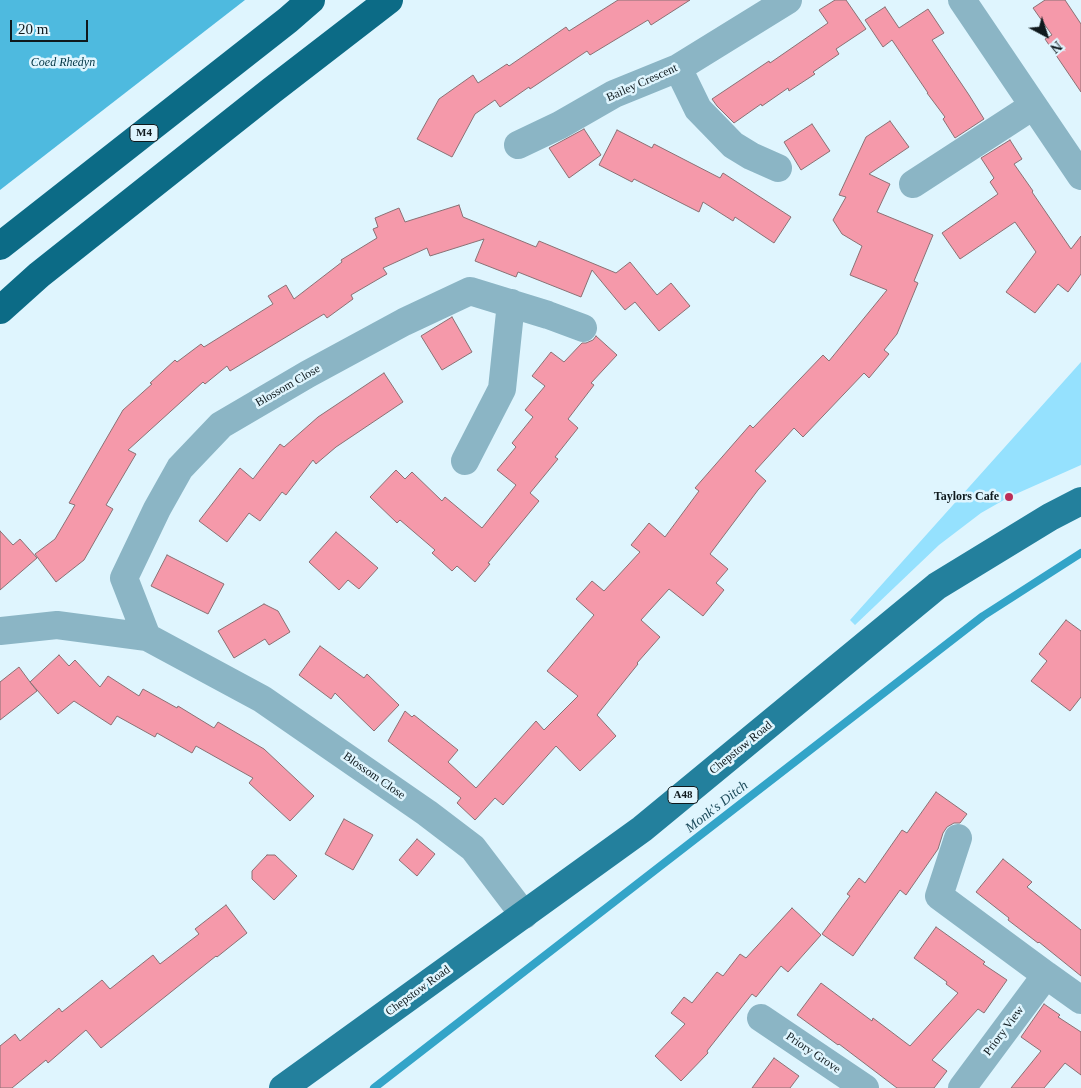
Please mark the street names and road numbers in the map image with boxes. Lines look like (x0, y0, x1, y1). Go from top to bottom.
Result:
street label: Bailey Crescent (604, 61, 680, 105)
road number: M4 (130, 125, 158, 142)
street label: Blossom Close (253, 362, 323, 410)
street label: Chepstow Road (707, 718, 775, 778)
street label: Blossom Close (340, 749, 408, 803)
road number: A48 (668, 786, 698, 804)
street label: Chepstow Road (383, 963, 453, 1019)
street label: Priory View (981, 1003, 1027, 1059)
street label: Priory Grove (783, 1029, 843, 1077)

